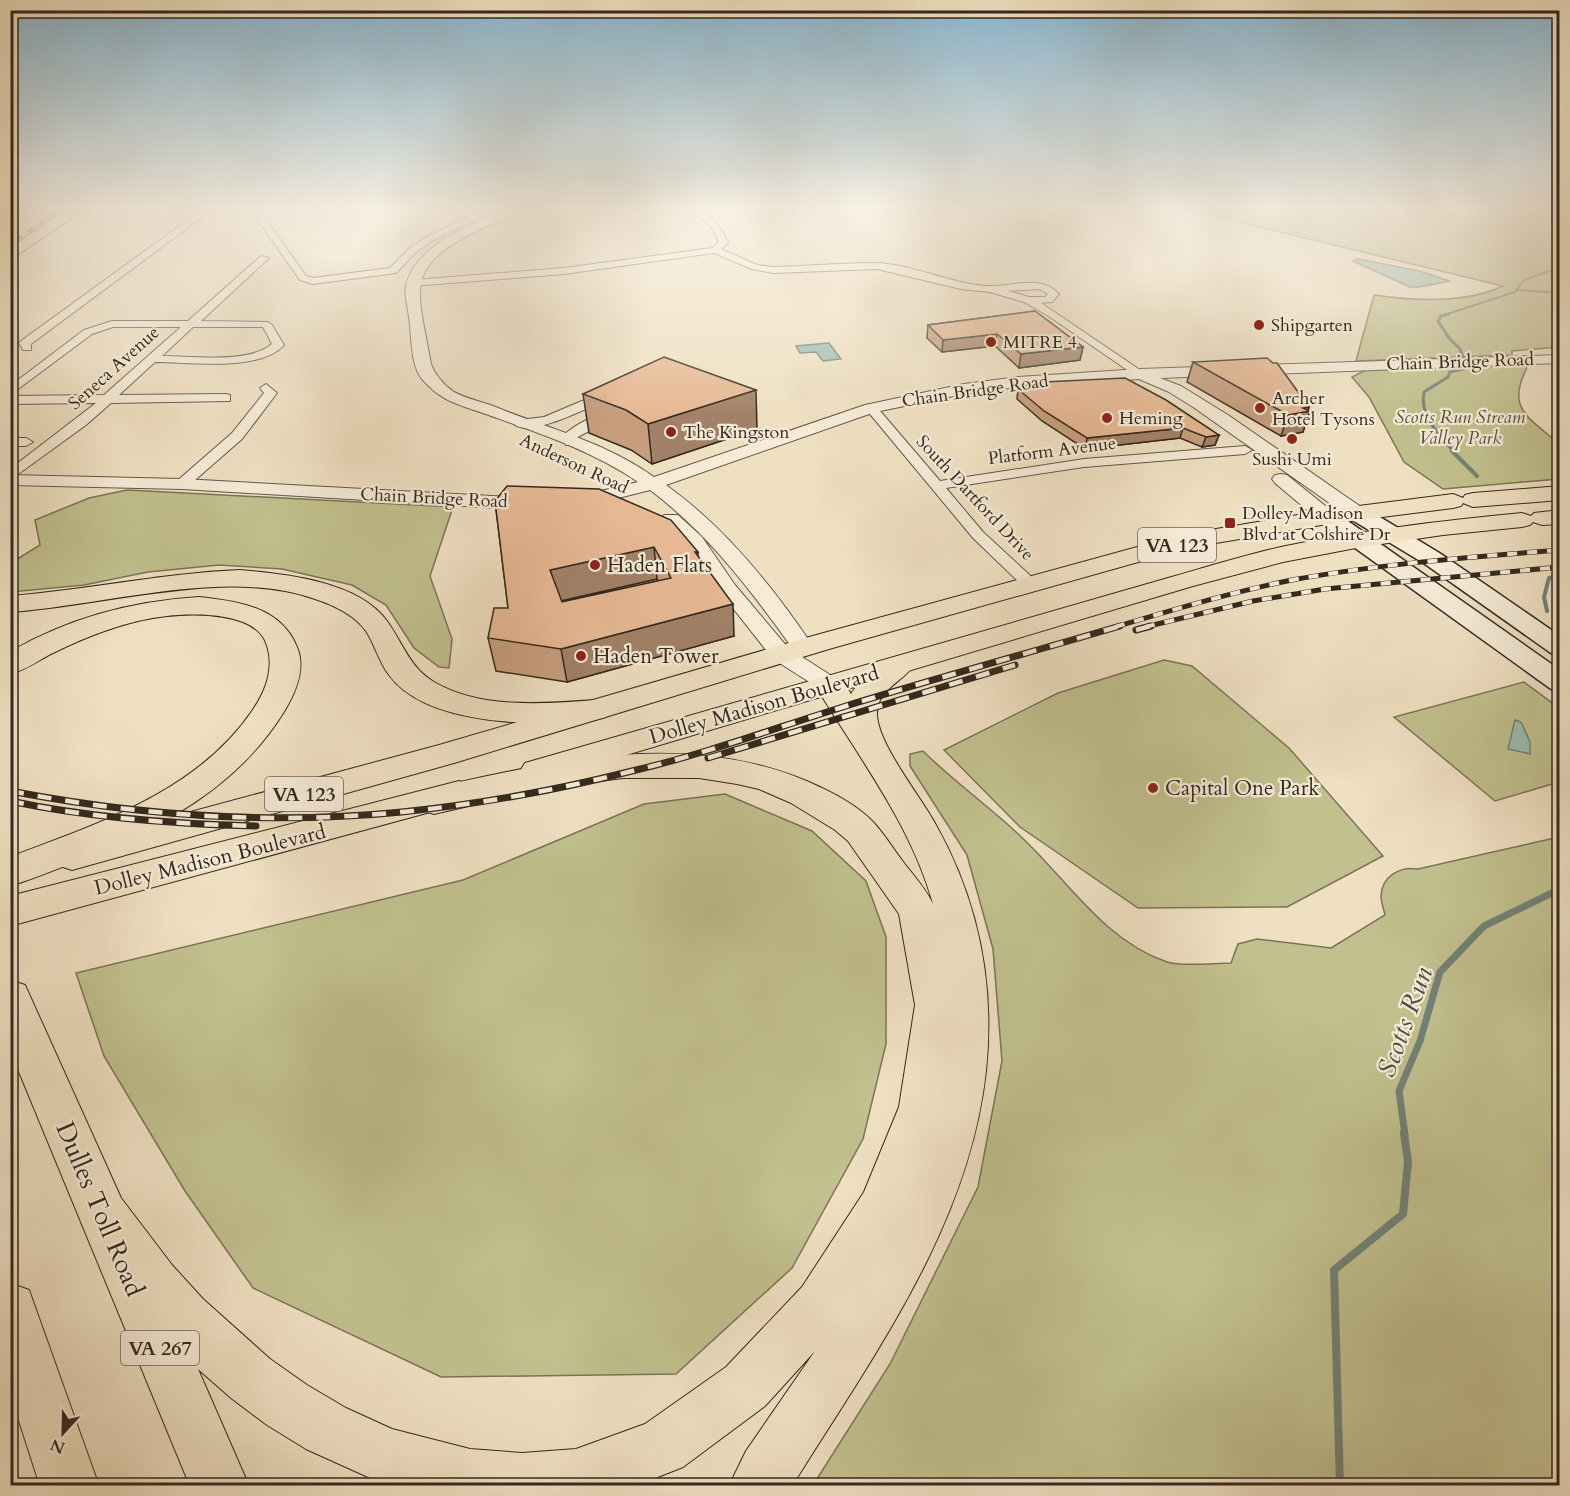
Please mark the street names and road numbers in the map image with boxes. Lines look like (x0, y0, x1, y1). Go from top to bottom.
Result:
street label: Seneca Avenue (63, 320, 165, 416)
street label: Chain Bridge Road (1386, 347, 1535, 377)
street label: Chain Bridge Road (900, 368, 1050, 414)
street label: Anderson Road (515, 428, 633, 500)
street label: South Dartford Drive (910, 430, 1040, 566)
street label: Platform Avenue (987, 431, 1117, 471)
street label: Chain Bridge Road (360, 482, 509, 514)
road number: VA 123 (1138, 528, 1216, 562)
street label: Dolley Madison Boulevard (646, 658, 882, 752)
road number: VA 123 (265, 777, 343, 811)
street label: Dolley Madison Boulevard (91, 817, 329, 903)
street label: Dulles Toll Road (47, 1116, 153, 1302)
road number: VA 267 (121, 1331, 199, 1365)

